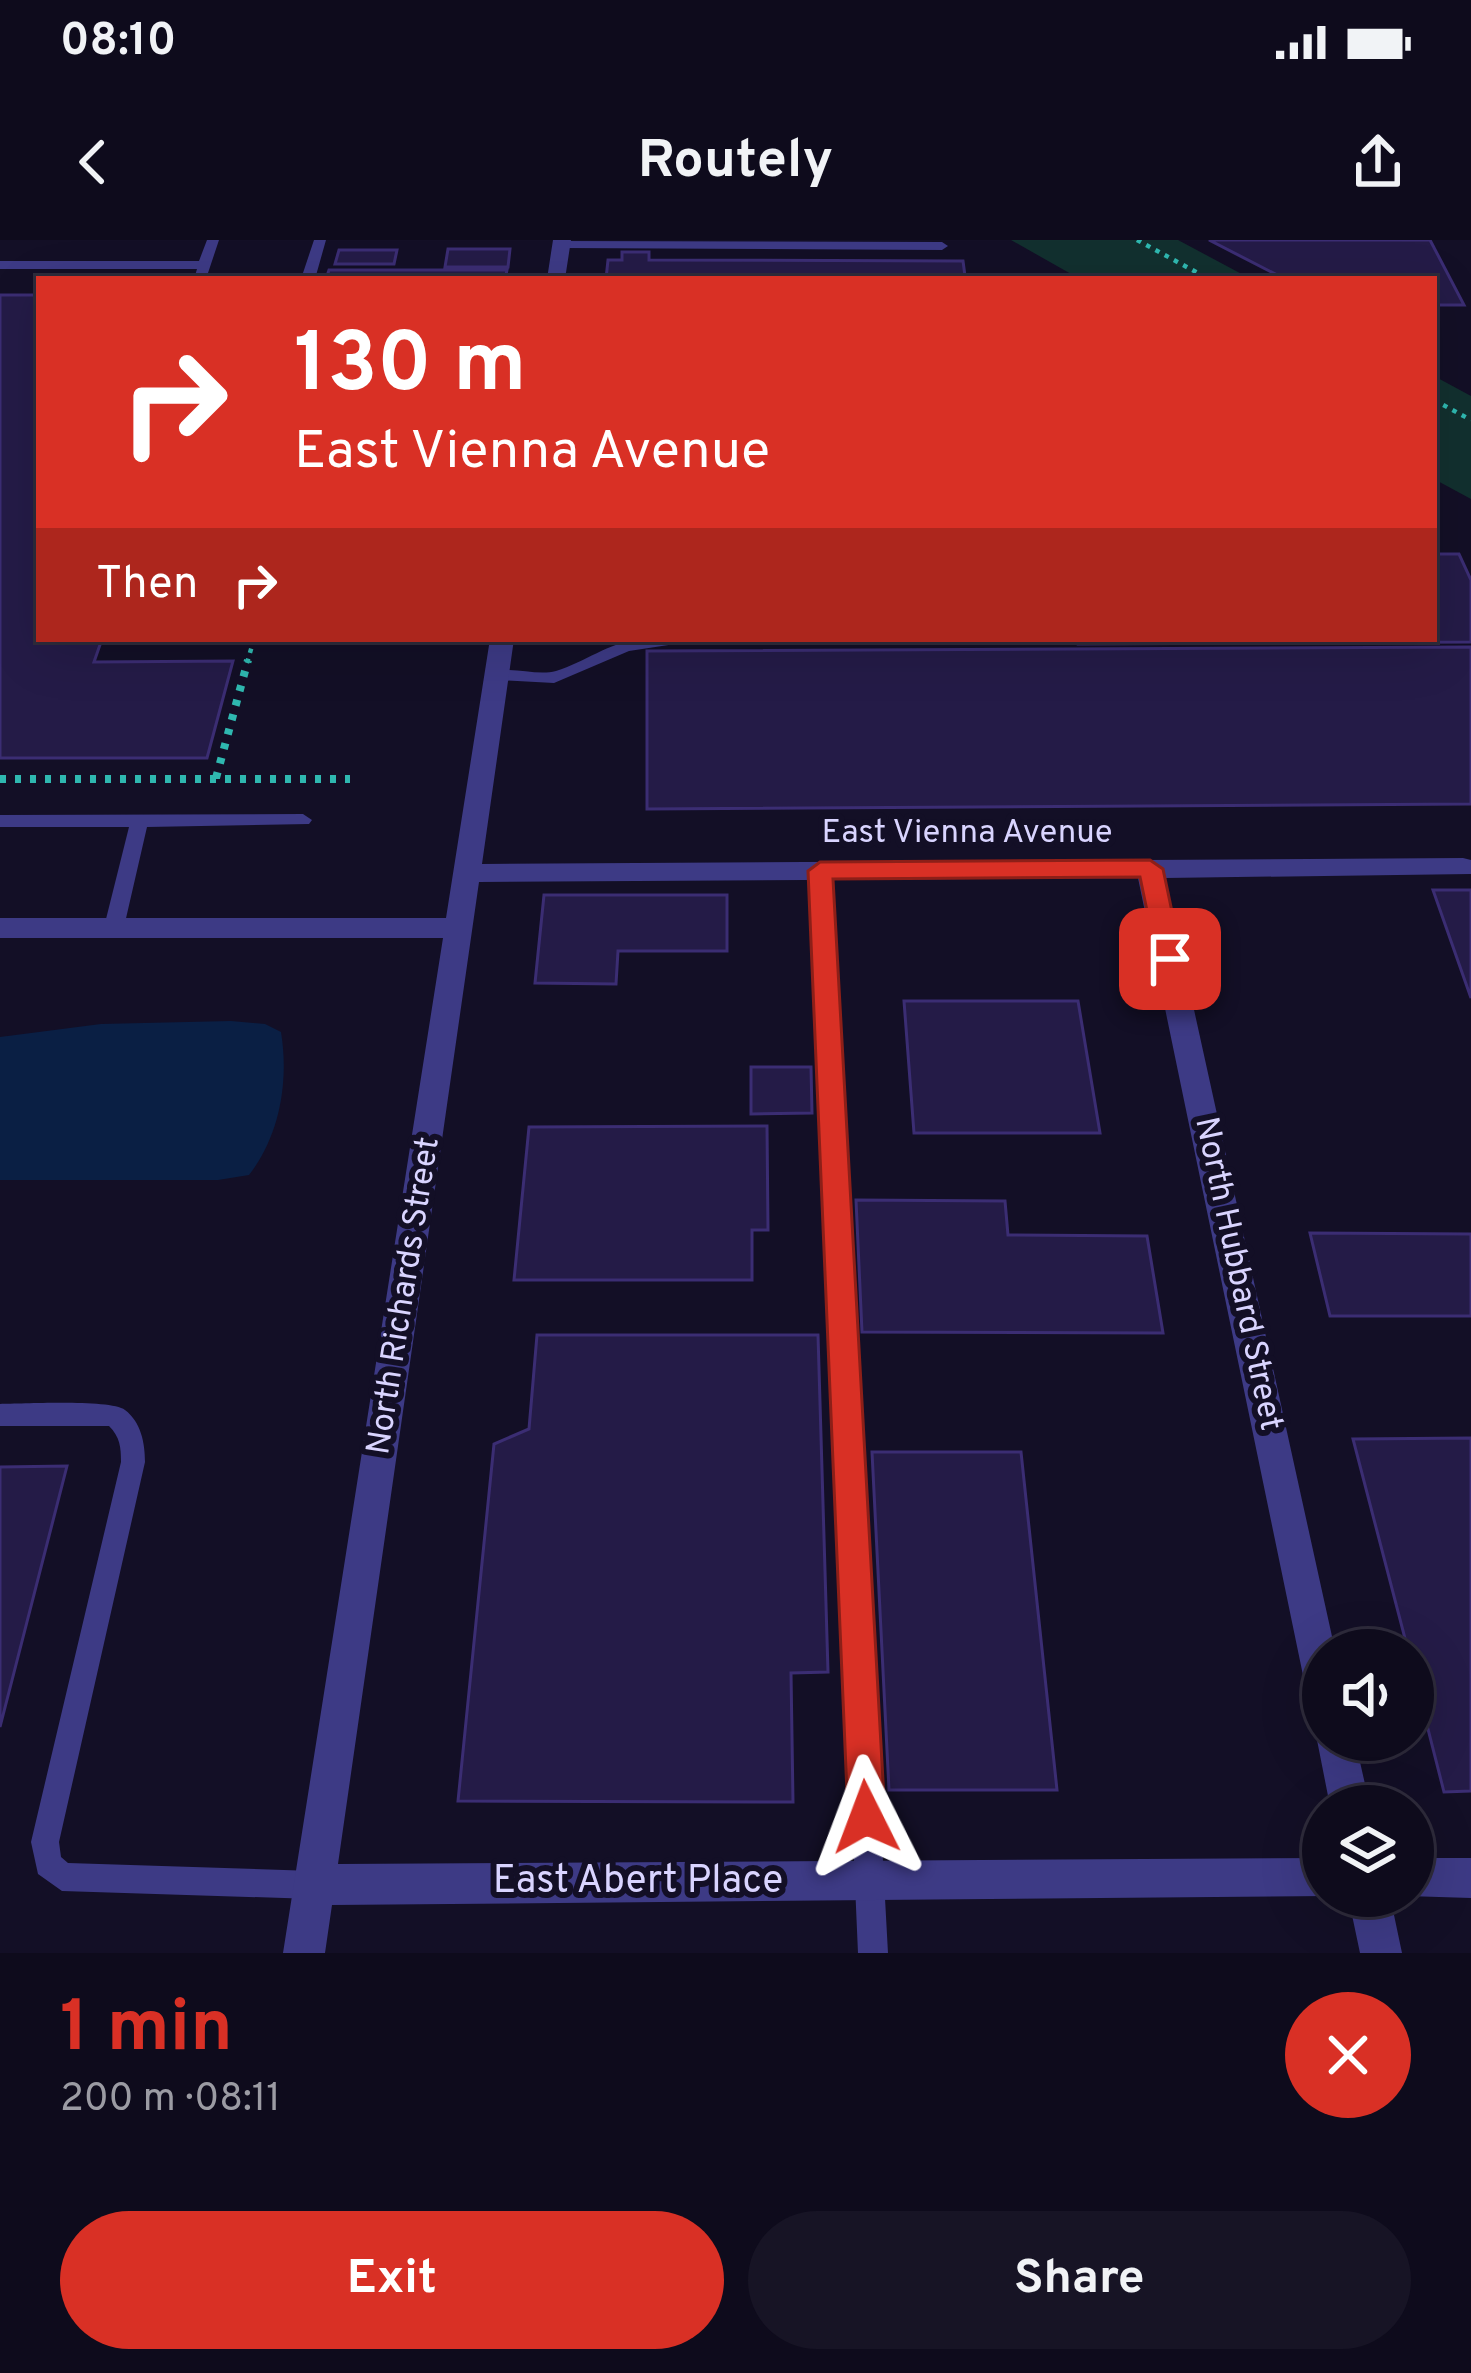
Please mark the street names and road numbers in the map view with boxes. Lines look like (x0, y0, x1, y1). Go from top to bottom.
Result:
street label: East Vienna Avenue (822, 813, 1112, 855)
street label: North Hubbard Street (1183, 1113, 1291, 1435)
street label: North Richards Street (359, 1134, 451, 1458)
street label: East Abert Place (493, 1858, 783, 1907)

